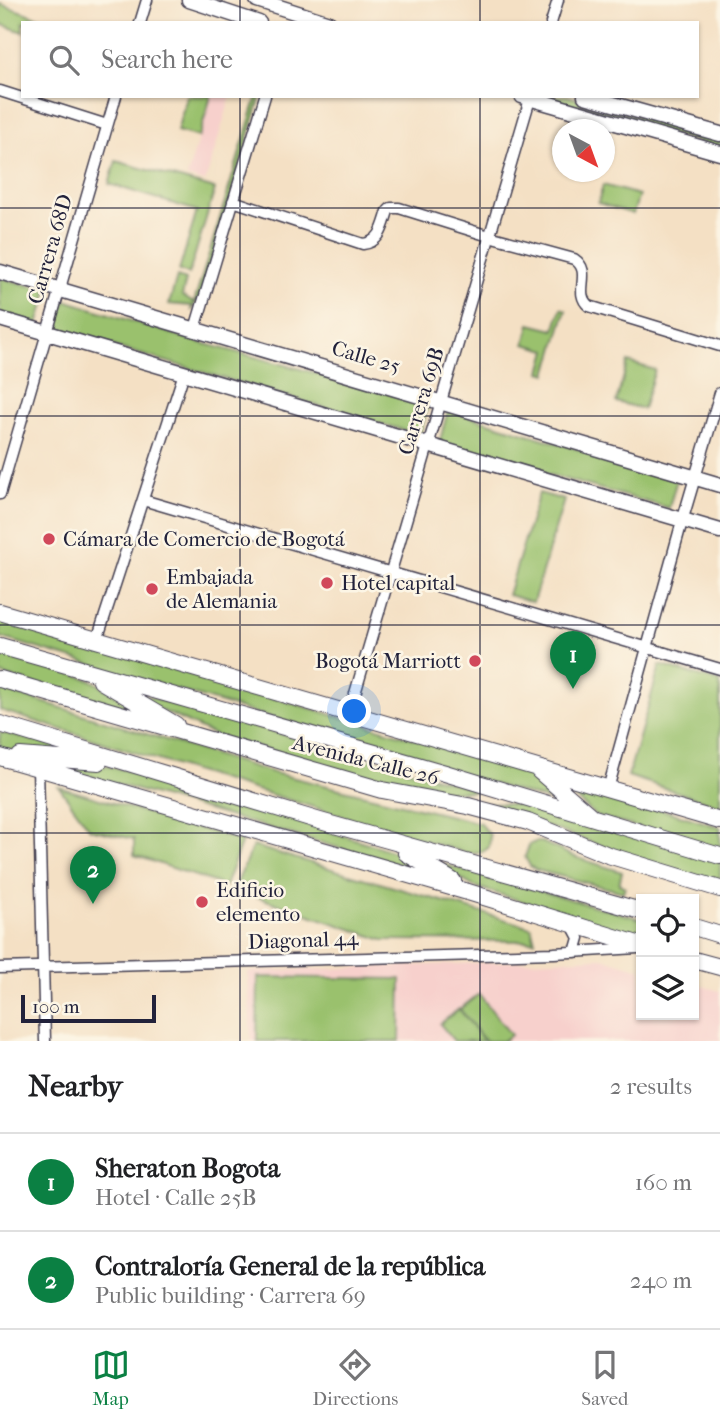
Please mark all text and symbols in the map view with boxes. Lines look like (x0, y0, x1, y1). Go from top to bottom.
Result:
search box (21, 21, 699, 98)
icon: search (45, 41, 83, 79)
text: Search here (101, 44, 233, 75)
north arrow (552, 119, 615, 182)
street label: Carrera 68D (23, 191, 77, 307)
street label: Calle 25 (329, 336, 403, 378)
street label: Carrera 69B (393, 344, 449, 458)
place label: Cámara de Comercio de Bogotá (63, 527, 345, 551)
marker: Cámara de Comercio de Bogotá (41, 531, 57, 547)
place label: Embajada de Alemania (166, 565, 278, 613)
place label: Hotel capital (341, 571, 456, 595)
marker: Hotel capital (319, 575, 335, 591)
marker: Embajada de Alemania (144, 581, 160, 597)
pin: 1 (550, 631, 596, 689)
place label: Bogotá Marriott (315, 649, 461, 673)
marker: Bogotá Marriott (467, 653, 483, 669)
your location (337, 694, 371, 728)
street label: Avenida Calle 26 (289, 730, 442, 790)
pin: 2 (70, 846, 116, 904)
place label: Edificio elemento (216, 878, 300, 926)
marker: Edificio elemento (194, 894, 210, 910)
map controls (636, 894, 699, 1020)
button: locate (636, 894, 699, 957)
street label: Diagonal 44 (247, 926, 359, 954)
button: layers (636, 957, 699, 1020)
scale bar (21, 992, 156, 1024)
text: 100 m (32, 996, 80, 1018)
text: Nearby (28, 1069, 123, 1104)
text: 2 results (610, 1073, 692, 1100)
text: Sheraton Bogota (95, 1153, 280, 1184)
text: 1 (47, 1169, 55, 1196)
text: 160 m (635, 1169, 692, 1196)
text: Hotel · Calle 25B (95, 1184, 257, 1211)
text: Contraloría General de la república (95, 1251, 485, 1282)
text: 2 (45, 1267, 57, 1294)
text: 240 m (630, 1267, 692, 1294)
text: Public building · Carrera 69 (95, 1282, 366, 1309)
tab: Map (92, 1346, 130, 1410)
tab: Directions (313, 1346, 398, 1410)
tab: Saved (581, 1346, 628, 1410)

